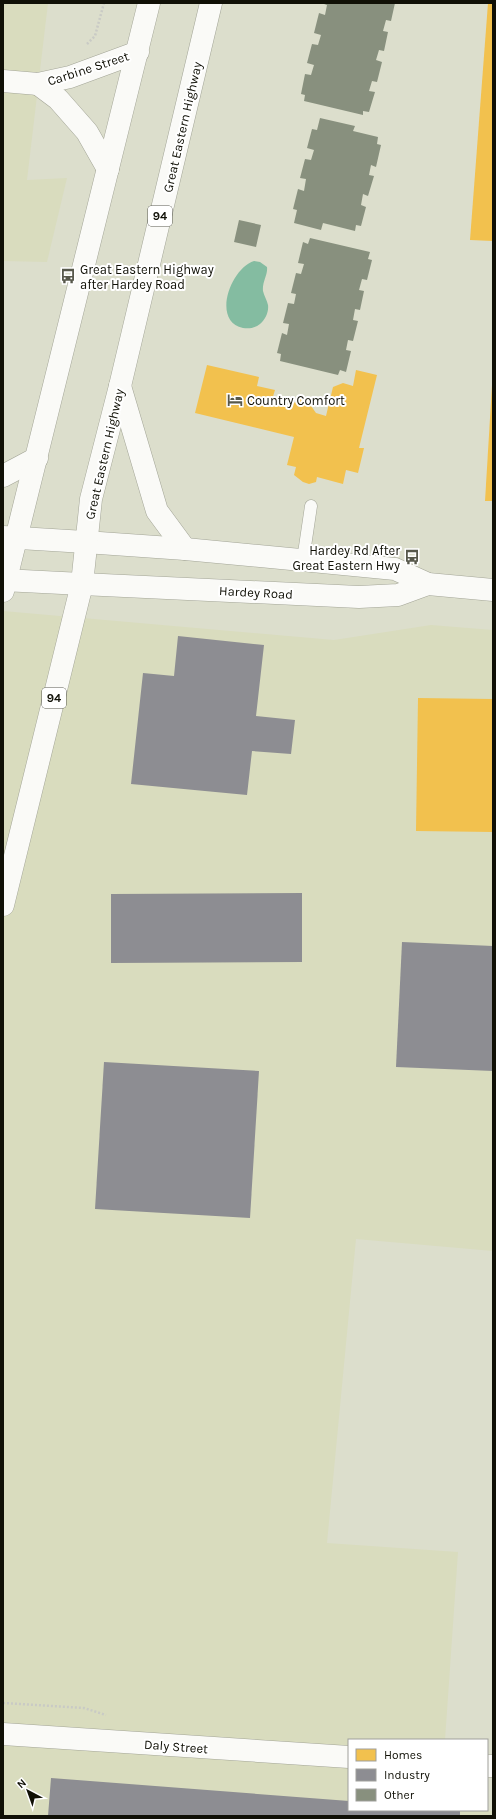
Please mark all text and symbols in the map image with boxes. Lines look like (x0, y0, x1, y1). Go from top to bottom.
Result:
street label: Carbine Street (46, 48, 131, 89)
street label: Great Eastern Highway (160, 60, 205, 194)
road number: 94 (148, 206, 172, 226)
place label: Great Eastern Highway after Hardey Road (80, 262, 214, 292)
bus stop icon: Great Eastern Highway after Hardey Road (59, 267, 77, 285)
street label: Great Eastern Highway (82, 387, 127, 521)
hotel icon: Country Comfort (226, 391, 244, 409)
place label: Country Comfort (247, 393, 345, 408)
place label: Hardey Rd After Great Eastern Hwy (292, 543, 400, 573)
bus stop icon: Hardey Rd After Great Eastern Hwy (403, 548, 421, 566)
street label: Hardey Road (219, 583, 293, 602)
road number: 94 (42, 688, 66, 708)
street label: Daly Street (143, 1737, 209, 1756)
legend (348, 1739, 488, 1811)
text: Homes (384, 1748, 422, 1762)
text: Industry (384, 1768, 430, 1782)
north arrow (8, 1771, 48, 1811)
text: N (15, 1776, 29, 1791)
text: Other (384, 1788, 415, 1802)

